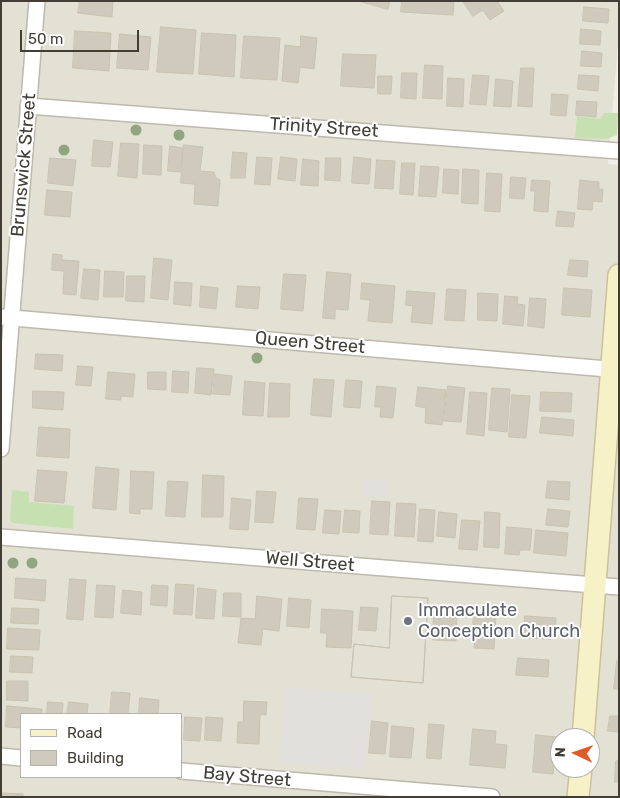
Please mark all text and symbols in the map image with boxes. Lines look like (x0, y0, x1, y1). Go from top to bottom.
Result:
scale bar (22, 20, 141, 52)
text: 50 m (28, 30, 63, 48)
street label: Brunswick Street (7, 92, 41, 238)
street label: Trinity Street (269, 113, 379, 143)
street label: Queen Street (254, 327, 366, 359)
street label: Well Street (265, 547, 355, 577)
place label: Immaculate Conception Church (418, 600, 580, 642)
marker: Immaculate Conception Church (402, 615, 414, 627)
legend (20, 713, 182, 778)
text: Road (67, 724, 103, 742)
north arrow (550, 728, 600, 778)
text: N (552, 747, 569, 758)
text: Building (67, 749, 124, 767)
street label: Bay Street (202, 762, 292, 792)

